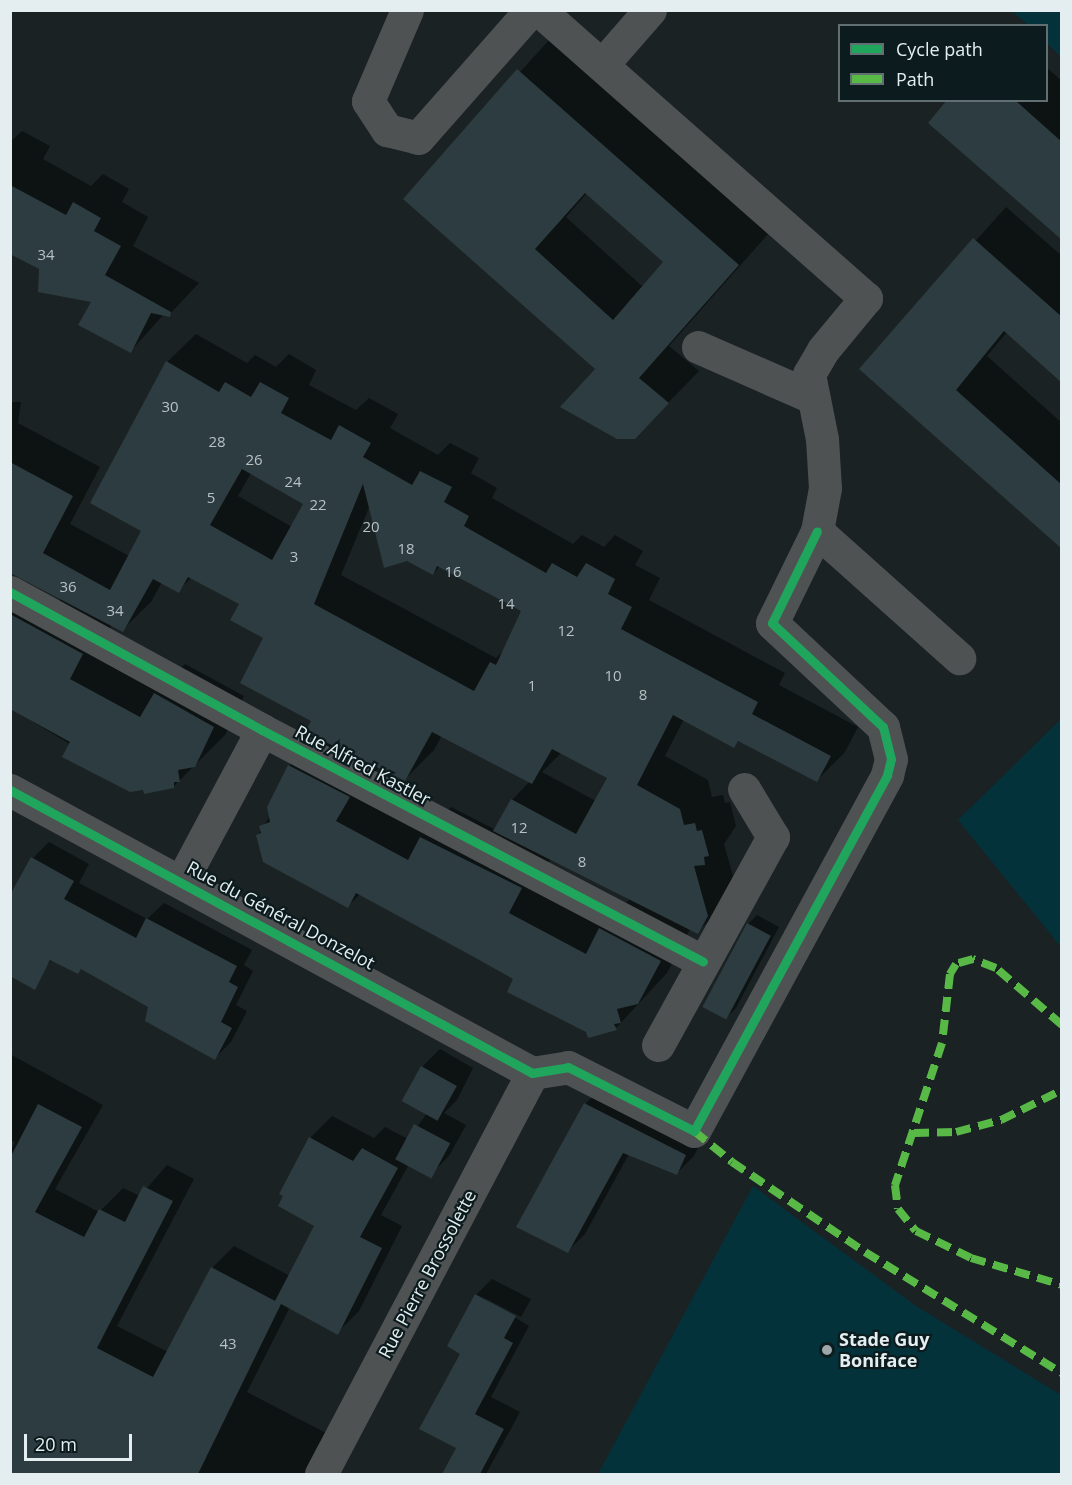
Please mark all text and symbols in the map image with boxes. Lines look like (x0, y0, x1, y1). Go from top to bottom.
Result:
legend (838, 24, 1048, 102)
text: Cycle path (896, 37, 983, 61)
text: Path (896, 67, 934, 91)
house number: 34 (37, 246, 55, 264)
house number: 30 (161, 398, 179, 416)
house number: 28 (208, 433, 226, 451)
house number: 26 (245, 451, 263, 469)
house number: 24 (284, 473, 302, 491)
house number: 5 (207, 489, 215, 507)
house number: 22 (309, 496, 327, 514)
house number: 20 (362, 518, 380, 536)
house number: 18 (397, 540, 415, 558)
house number: 3 (290, 548, 298, 566)
house number: 16 (444, 563, 462, 581)
house number: 36 (59, 578, 77, 596)
house number: 14 (497, 595, 515, 613)
house number: 34 (106, 602, 124, 620)
house number: 12 (557, 622, 575, 640)
house number: 10 (604, 667, 622, 685)
house number: 1 (528, 677, 536, 695)
house number: 8 (639, 686, 647, 704)
street label: Rue Alfred Kastler (292, 720, 434, 810)
house number: 12 (510, 819, 528, 837)
house number: 8 (578, 853, 586, 871)
street label: Rue du Général Donzelot (183, 856, 379, 974)
street label: Rue Pierre Brossolette (373, 1186, 481, 1362)
place label: Stade Guy Boniface (839, 1329, 929, 1372)
house number: 43 (219, 1335, 237, 1353)
marker: Stade Guy Boniface (820, 1343, 834, 1357)
scale bar (27, 1422, 135, 1460)
text: 20 m (35, 1432, 77, 1456)

